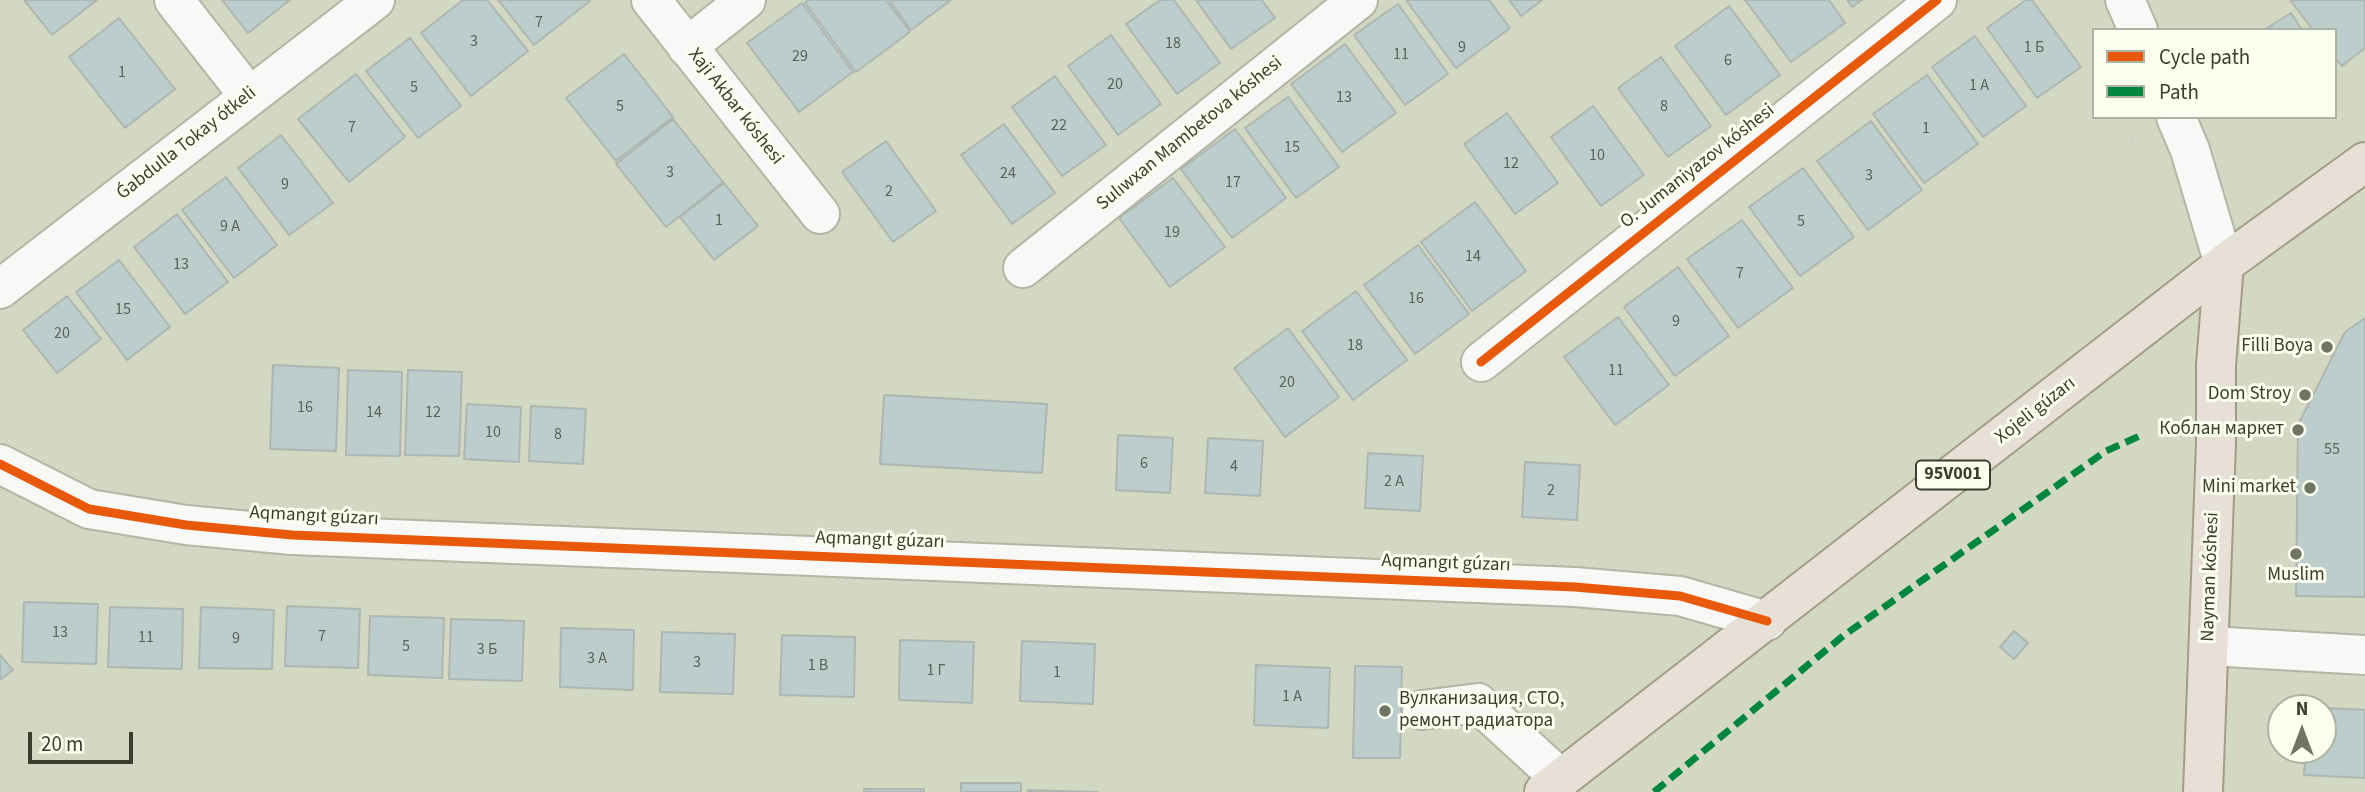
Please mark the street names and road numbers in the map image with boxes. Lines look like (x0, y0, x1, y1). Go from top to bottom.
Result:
street label: Xaji Akbar kóshesi (682, 44, 788, 170)
street label: Sulıwxan Mambetova kóshesi (1092, 52, 1288, 216)
street label: Ǵabdulla Tokay ótkeli (113, 82, 261, 206)
street label: O. Jumaniyazov kóshesi (1616, 100, 1780, 234)
street label: Xojeli gúzarı (1991, 373, 2081, 449)
road number: 95V001 (1916, 461, 1990, 490)
street label: Aqmangıt gúzarı (249, 502, 379, 532)
street label: Nayman kóshesi (2197, 512, 2225, 642)
street label: Aqmangıt gúzarı (815, 527, 945, 555)
street label: Aqmangıt gúzarı (1381, 550, 1511, 578)

